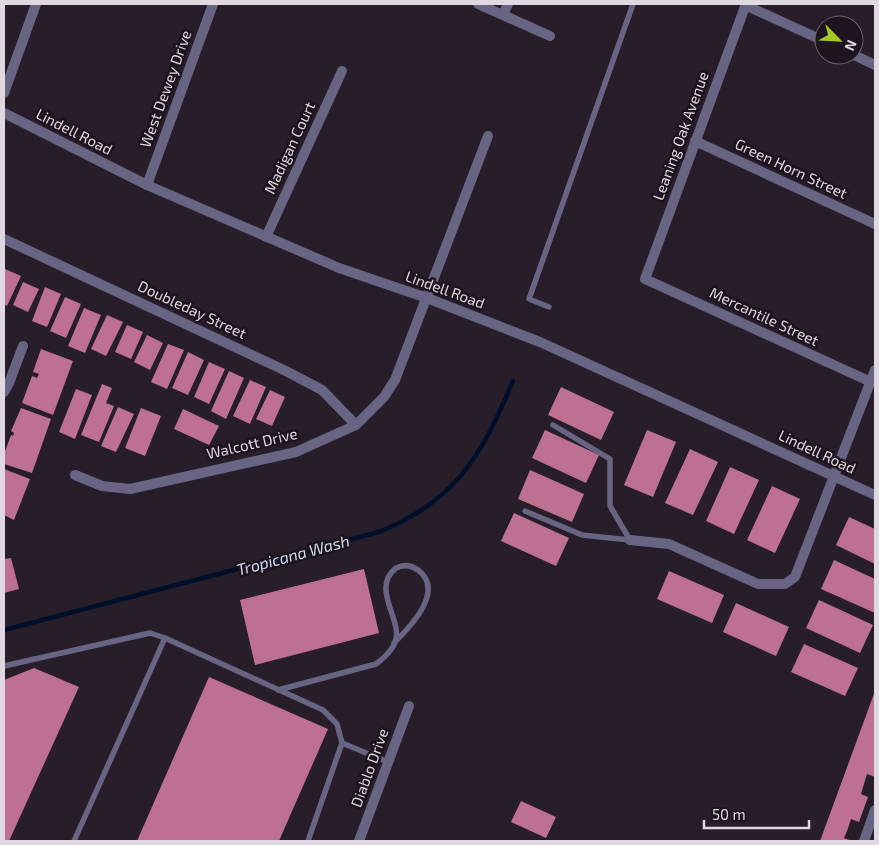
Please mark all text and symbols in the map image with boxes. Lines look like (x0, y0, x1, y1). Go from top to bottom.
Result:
north arrow (814, 15, 864, 65)
street label: West Dewey Drive (135, 28, 195, 150)
text: N (842, 37, 861, 54)
street label: Leaning Oak Avenue (648, 69, 712, 203)
street label: Madigan Court (260, 98, 318, 197)
street label: Lindell Road (33, 104, 116, 158)
street label: Green Horn Street (732, 134, 851, 202)
street label: Lindell Road (403, 266, 488, 312)
street label: Doubleday Street (135, 276, 250, 342)
street label: Mercantile Street (707, 283, 822, 349)
street label: Walcott Drive (205, 424, 299, 462)
street label: Lindell Road (776, 425, 859, 477)
water label: Tropicana Wash (234, 530, 351, 579)
street label: Diablo Drive (347, 726, 392, 809)
scale bar (704, 798, 809, 830)
text: 50 m (712, 805, 746, 823)

